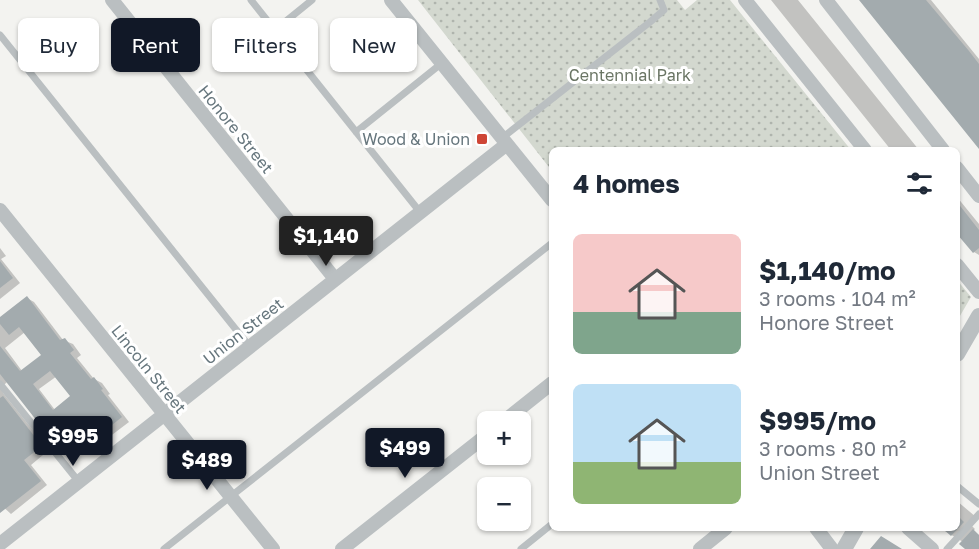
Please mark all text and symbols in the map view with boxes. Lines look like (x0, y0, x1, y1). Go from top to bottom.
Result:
chip: Buy (18, 18, 99, 72)
chip: Rent (111, 18, 200, 72)
chip: Filters (212, 18, 318, 72)
chip: New (330, 18, 417, 72)
park label: Centennial Park (569, 65, 691, 85)
street label: Honore Street (194, 81, 278, 177)
place label: Wood & Union (362, 129, 470, 149)
marker: Wood & Union (475, 132, 489, 146)
icon: filters (903, 167, 936, 200)
text: 4 homes (573, 168, 680, 199)
pin: $1,140 (277, 216, 375, 267)
text: $1,140 (293, 223, 359, 247)
text: $1,140/mo (759, 255, 896, 286)
icon: home (621, 258, 693, 330)
text: 3 rooms · 104 m² (759, 286, 916, 310)
street label: Union Street (199, 293, 287, 369)
text: Honore Street (759, 310, 894, 334)
street label: Lincoln Street (107, 321, 191, 417)
text: $995/mo (759, 405, 876, 436)
icon: home (621, 408, 693, 480)
map controls (477, 411, 531, 531)
button: + (477, 411, 531, 465)
pin: $995 (37, 416, 109, 467)
text: $995 (48, 423, 99, 447)
pin: $499 (369, 428, 441, 479)
text: $499 (379, 435, 431, 459)
text: 3 rooms · 80 m² (759, 436, 906, 460)
pin: $489 (171, 440, 243, 491)
text: $489 (181, 447, 233, 471)
text: Union Street (759, 460, 880, 484)
button: − (477, 477, 531, 531)

